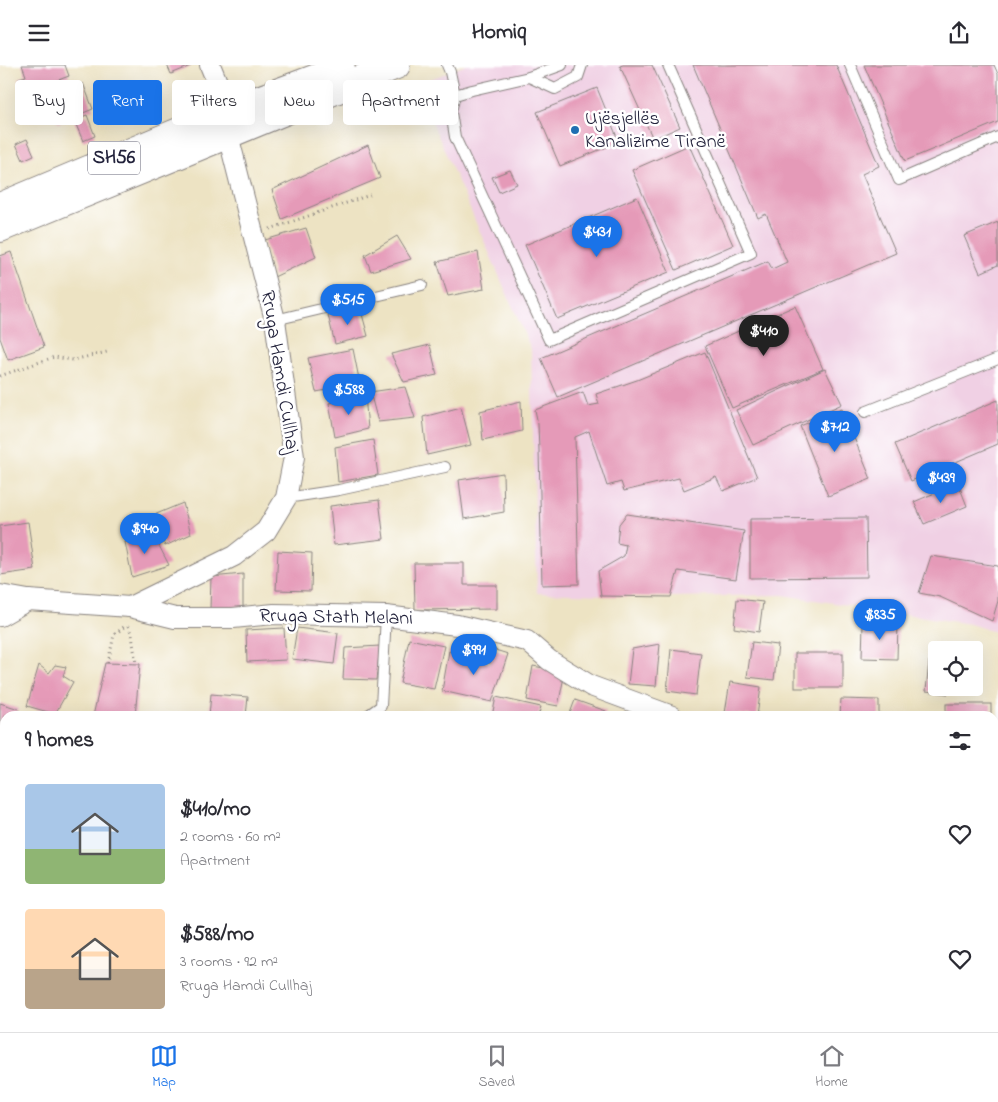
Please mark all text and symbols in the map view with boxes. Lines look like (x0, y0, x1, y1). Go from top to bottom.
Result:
text: Homiq (472, 17, 526, 49)
icon: menu (25, 19, 53, 47)
icon: share (945, 19, 973, 47)
chip: Buy (15, 80, 83, 125)
chip: Rent (93, 80, 162, 125)
chip: Filters (172, 80, 255, 125)
chip: New (265, 80, 333, 125)
chip: Apartment (343, 80, 458, 125)
place label: Ujësjellës Kanalizime Tiranë (585, 105, 725, 157)
marker: Ujësjellës Kanalizime Tiranë (569, 124, 581, 136)
road number: SH56 (88, 141, 140, 175)
pin: $431 (567, 215, 627, 258)
text: $431 (583, 220, 611, 244)
pin: $515 (318, 283, 378, 326)
street label: Rruga Hamdi Cullhaj (251, 288, 306, 457)
text: $515 (331, 288, 365, 312)
pin: $410 (734, 315, 794, 357)
text: $410 (750, 319, 778, 343)
pin: $588 (319, 373, 379, 416)
text: $588 (334, 378, 364, 402)
pin: $712 (805, 411, 865, 453)
text: $712 (820, 415, 850, 439)
pin: $439 (911, 461, 971, 504)
text: $439 (927, 466, 955, 490)
pin: $940 (115, 513, 175, 555)
text: $940 (131, 517, 159, 541)
pin: $835 (850, 599, 910, 641)
street label: Rruga Stath Melani (259, 602, 413, 635)
text: $835 (864, 603, 896, 627)
pin: $991 (444, 633, 504, 676)
text: $991 (462, 638, 486, 662)
map controls (928, 641, 983, 696)
button: locate (928, 641, 983, 696)
text: 9 homes (25, 726, 94, 756)
icon: filters (946, 727, 974, 755)
text: $410/mo (180, 795, 251, 825)
icon: home (65, 804, 125, 864)
icon: heart (946, 820, 974, 848)
text: 2 rooms · 60 m² (180, 825, 281, 849)
text: Apartment (180, 849, 250, 873)
text: $588/mo (180, 920, 254, 950)
icon: home (65, 929, 125, 989)
icon: heart (946, 945, 974, 973)
text: 3 rooms · 92 m² (180, 950, 278, 974)
text: Rruga Hamdi Cullhaj (180, 974, 312, 998)
tab: Map (150, 1042, 178, 1093)
tab: Saved (478, 1042, 515, 1093)
tab: Home (815, 1042, 848, 1093)

